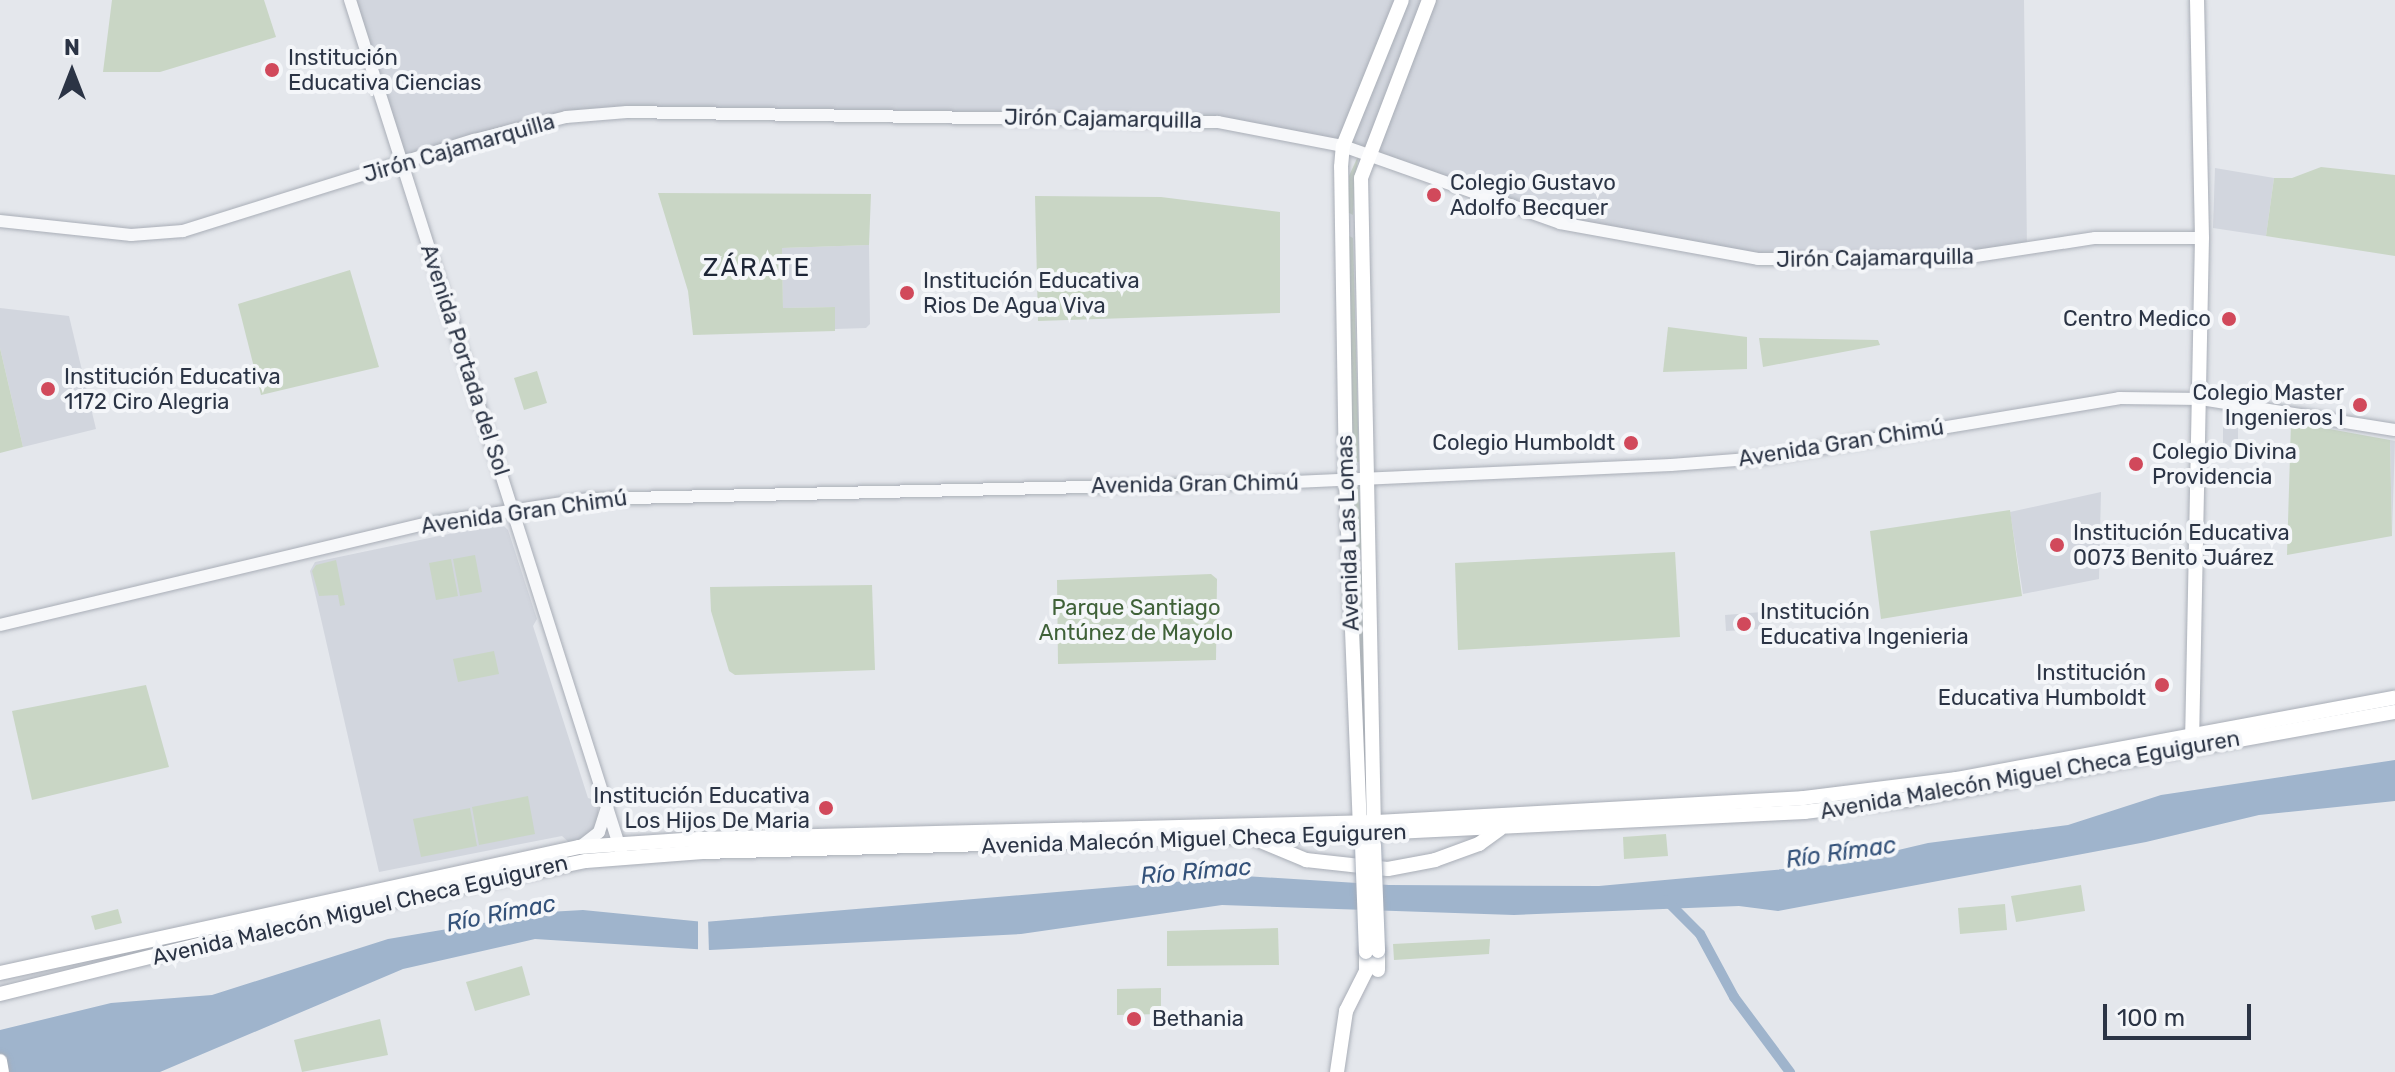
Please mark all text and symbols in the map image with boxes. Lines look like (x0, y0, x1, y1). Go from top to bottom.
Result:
north arrow (32, 32, 112, 112)
text: N (64, 34, 80, 61)
place label: Institución Educativa Ciencias (288, 44, 481, 96)
marker: Institución Educativa Ciencias (263, 61, 281, 79)
street label: Jirón Cajamarquilla (1004, 104, 1202, 134)
street label: Jirón Cajamarquilla (360, 108, 558, 188)
place label: Colegio Gustavo Adolfo Becquer (1450, 169, 1616, 220)
marker: Colegio Gustavo Adolfo Becquer (1425, 186, 1443, 204)
street label: Avenida Portada del Sol (415, 241, 515, 479)
street label: Jirón Cajamarquilla (1776, 243, 1974, 273)
district label: ZÁRATE (703, 252, 811, 284)
place label: Institución Educativa Rios De Agua Viva (923, 267, 1140, 318)
marker: Institución Educativa Rios De Agua Viva (898, 284, 916, 302)
place label: Centro Medico (2063, 306, 2211, 332)
marker: Centro Medico (2218, 308, 2240, 330)
place label: Institución Educativa 1172 Ciro Alegria (64, 363, 281, 414)
place label: Colegio Master Ingenieros I (2192, 379, 2344, 430)
marker: Institución Educativa 1172 Ciro Alegria (39, 380, 57, 398)
marker: Colegio Master Ingenieros I (2351, 396, 2369, 414)
street label: Avenida Gran Chimú (1736, 414, 1946, 472)
place label: Colegio Humboldt (1432, 430, 1615, 456)
street label: Avenida Las Lomas (1331, 434, 1365, 632)
marker: Colegio Humboldt (1622, 434, 1640, 452)
place label: Colegio Divina Providencia (2152, 438, 2297, 490)
marker: Colegio Divina Providencia (2127, 455, 2145, 473)
street label: Avenida Gran Chimú (1091, 469, 1299, 499)
street label: Avenida Gran Chimú (419, 484, 629, 540)
place label: Institución Educativa 0073 Benito Juárez (2073, 519, 2290, 570)
marker: Institución Educativa 0073 Benito Juárez (2048, 536, 2066, 554)
park label: Parque Santiago Antúnez de Mayolo (1039, 594, 1233, 646)
place label: Institución Educativa Ingenieria (1760, 598, 1969, 650)
marker: Institución Educativa Ingenieria (1735, 615, 1753, 633)
place label: Institución Educativa Humboldt (1938, 659, 2146, 710)
marker: Institución Educativa Humboldt (2153, 676, 2171, 694)
street label: Avenida Malecón Miguel Checa Eguiguren (1818, 725, 2242, 825)
place label: Institución Educativa Los Hijos De Maria (593, 782, 810, 834)
marker: Institución Educativa Los Hijos De Maria (817, 799, 835, 817)
street label: Avenida Malecón Miguel Checa Eguiguren (981, 818, 1407, 860)
water label: Río Rímac (1784, 831, 1898, 875)
street label: Avenida Malecón Miguel Checa Eguiguren (150, 849, 570, 971)
water label: Río Rímac (1139, 853, 1253, 891)
water label: Río Rímac (444, 889, 558, 939)
scale bar (2107, 988, 2255, 1038)
text: 100 m (2117, 1004, 2185, 1032)
place label: Bethania (1152, 1006, 1244, 1032)
marker: Bethania (1123, 1008, 1145, 1030)

